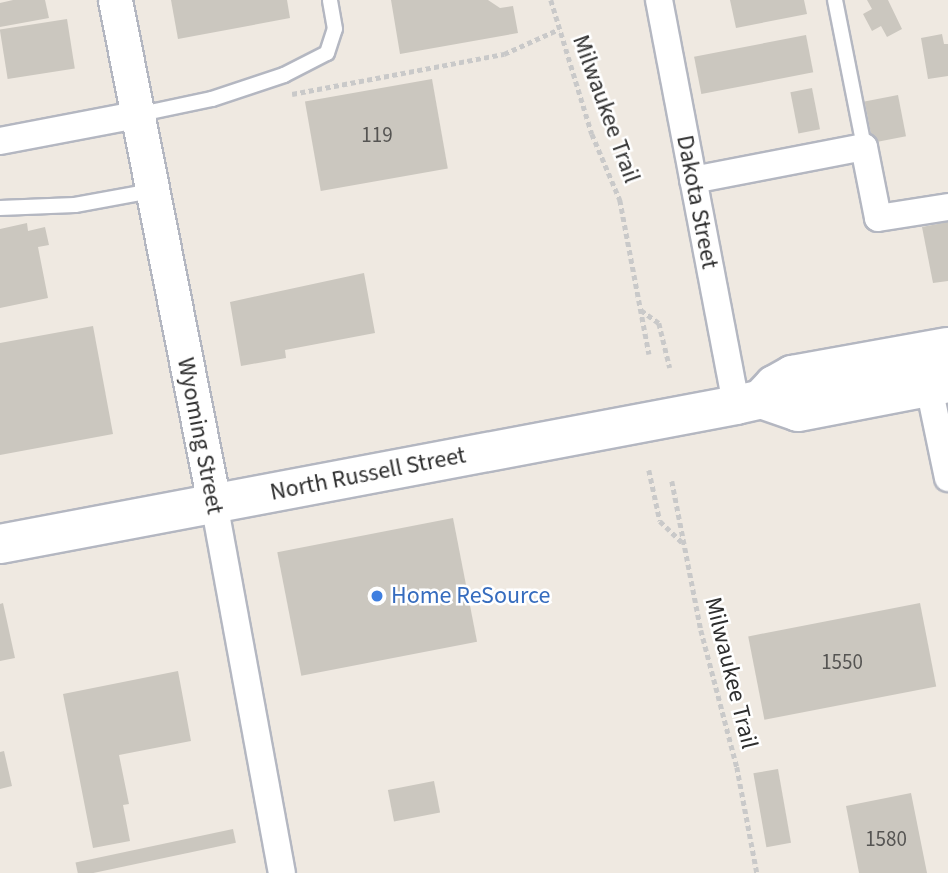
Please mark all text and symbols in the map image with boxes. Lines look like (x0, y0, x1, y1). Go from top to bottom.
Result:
street label: Milwaukee Trail (566, 31, 646, 187)
house number: 119 (361, 122, 393, 148)
street label: Dakota Street (670, 133, 724, 271)
street label: Wyoming Street (171, 355, 229, 517)
street label: North Russell Street (268, 441, 468, 507)
place label: Home ReSource (391, 582, 550, 610)
marker: Home ReSource (369, 588, 385, 604)
street label: Milwaukee Trail (698, 594, 764, 752)
house number: 1550 (821, 649, 863, 675)
house number: 1580 (865, 826, 907, 852)

